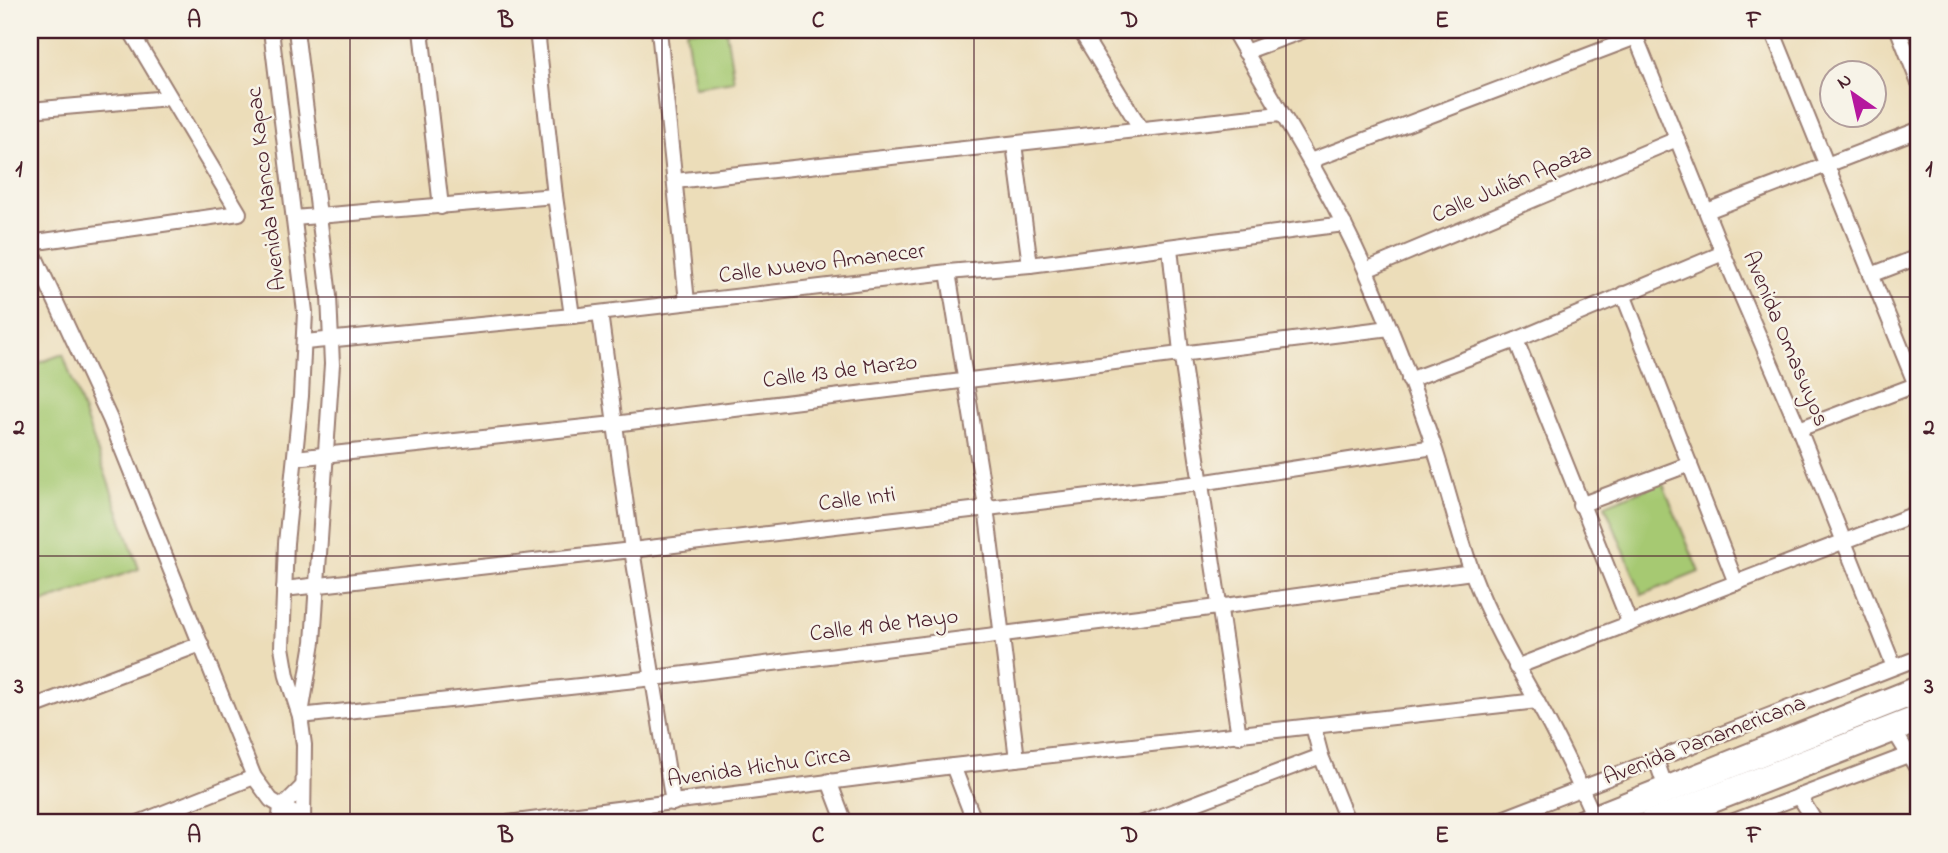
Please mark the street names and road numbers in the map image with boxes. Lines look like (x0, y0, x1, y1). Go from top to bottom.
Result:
street label: Avenida Manco Kapac (238, 84, 296, 293)
street label: Calle Julián Apaza (1427, 135, 1597, 233)
street label: Calle Nuevo Amanecer (717, 235, 928, 293)
street label: Avenida Omasuyos (1731, 246, 1837, 433)
street label: Calle 13 de Marzo (761, 346, 919, 398)
street label: Calle Inti (817, 479, 897, 521)
street label: Calle 19 de Mayo (808, 601, 961, 653)
street label: Avenida Panamericana (1599, 687, 1811, 795)
street label: Avenida Hichu Circa (665, 739, 853, 797)

